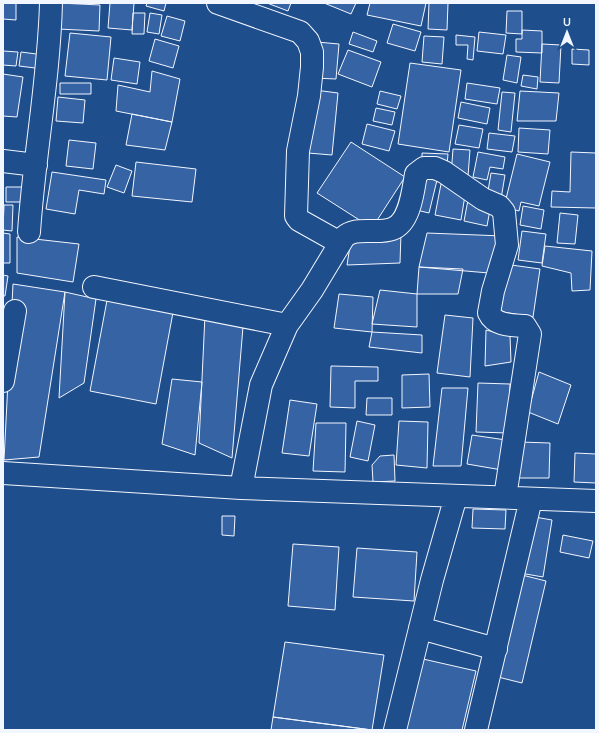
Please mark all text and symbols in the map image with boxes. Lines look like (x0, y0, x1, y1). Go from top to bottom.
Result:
north arrow (547, 12, 587, 52)
text: U (563, 14, 571, 29)

